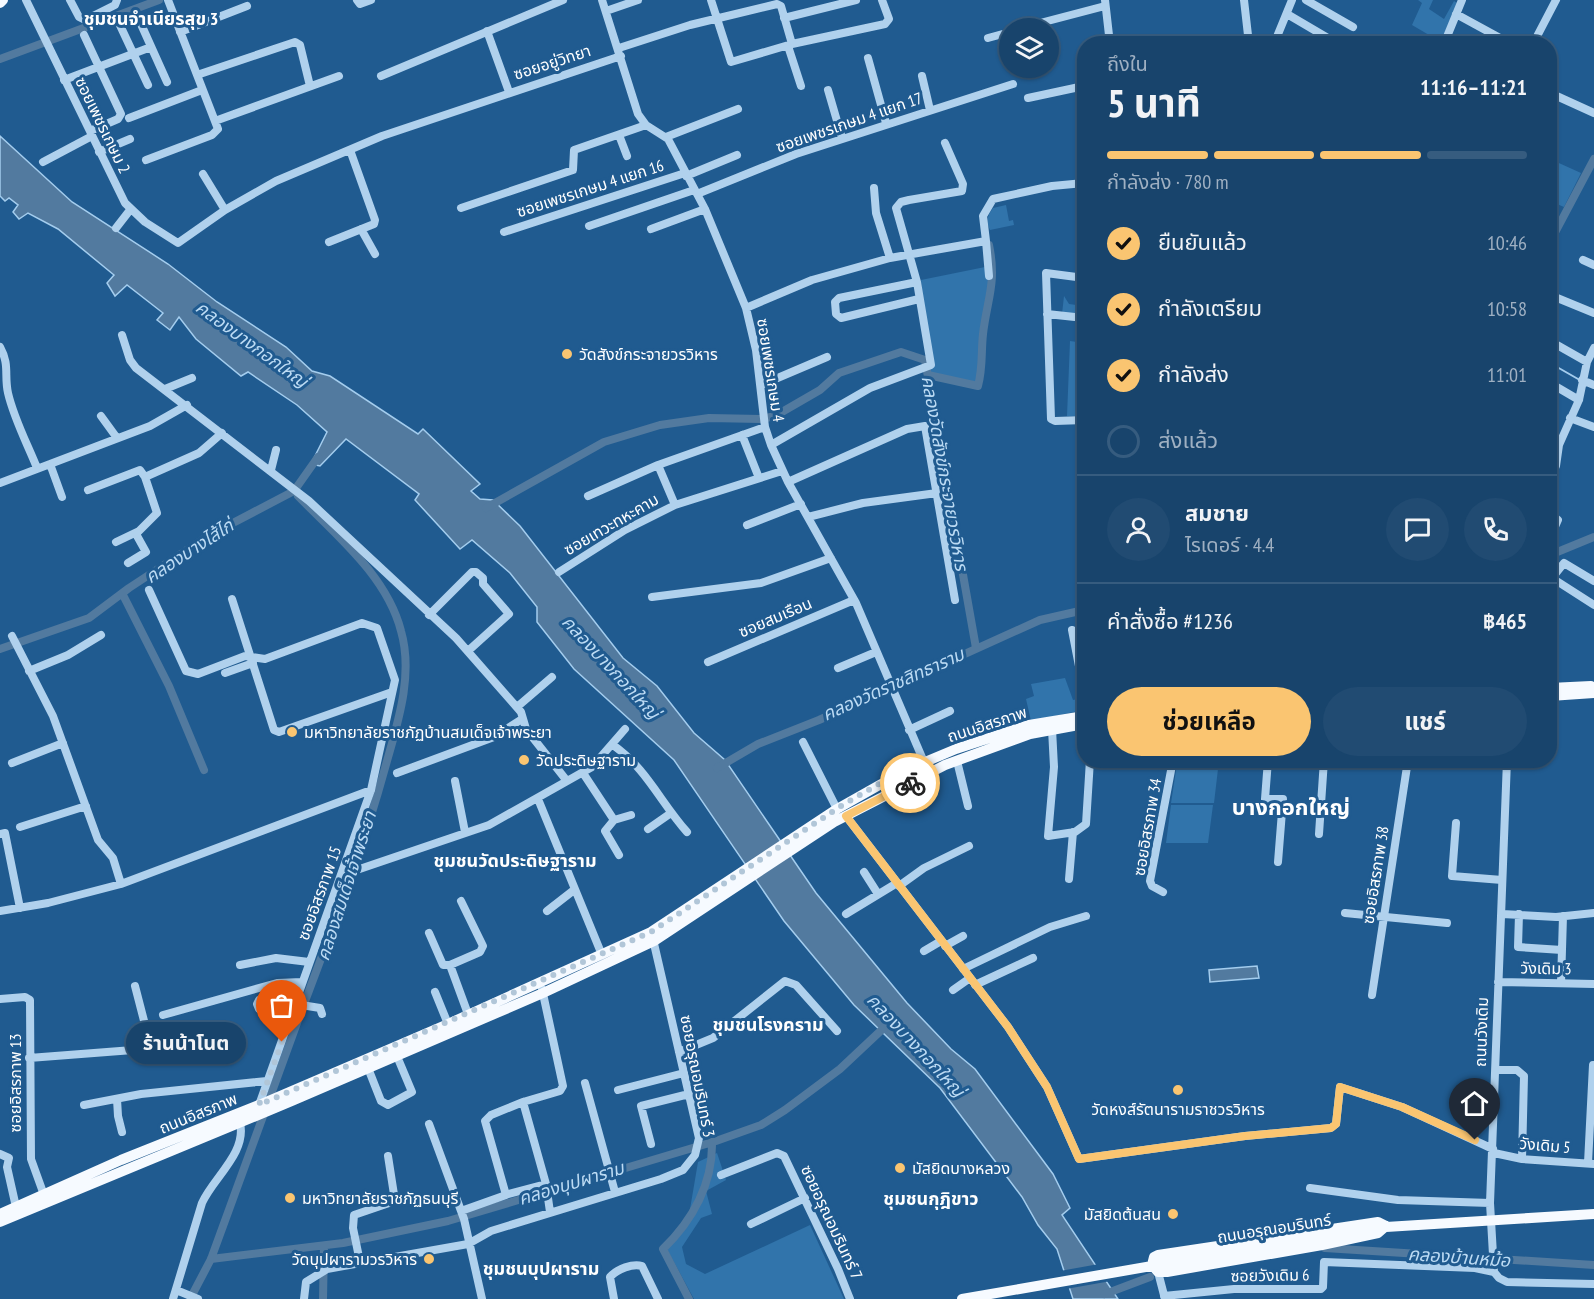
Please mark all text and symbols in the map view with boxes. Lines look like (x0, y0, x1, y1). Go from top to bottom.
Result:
district label: ชุมชนจำเนียรสุข 3 (84, 7, 218, 30)
map controls (999, 18, 1059, 78)
button: layers (999, 18, 1059, 78)
street label: ซอยอยู่วิทยา (511, 40, 593, 84)
text: ถึงใน (1107, 51, 1148, 77)
text: 11:16–11:21 (1420, 73, 1527, 101)
street label: ซอยเพชรเกษม 2 (71, 74, 135, 176)
text: 5 นาที (1107, 77, 1201, 128)
street label: ซอยเพชรเกษม 4 แยก 17 (773, 88, 925, 156)
street label: ซอยเพชรเกษม 4 แยก 16 (514, 155, 666, 221)
text: กำลังส่ง · 780 m (1107, 169, 1228, 195)
icon: check (1107, 227, 1140, 260)
text: ยืนยันแล้ว (1158, 228, 1247, 256)
text: 10:46 (1487, 230, 1527, 256)
icon: check (1107, 293, 1140, 326)
text: กำลังเตรียม (1158, 294, 1262, 322)
water label: คลองบางกอกใหญ่ (191, 296, 315, 394)
text: 10:58 (1487, 296, 1527, 322)
street label: ซอยเพชรเกษม 4 (753, 317, 789, 423)
place label: วัดสังข์กระจายวรวิหาร (579, 344, 718, 364)
marker: วัดสังข์กระจายวรวิหาร (560, 347, 574, 361)
icon: check (1107, 359, 1140, 392)
text: กำลังส่ง (1158, 360, 1229, 388)
text: 11:01 (1487, 362, 1527, 388)
water label: คลองวัดสังข์กระจายวรวิหาร (917, 374, 974, 573)
text: ส่งแล้ว (1158, 426, 1218, 454)
street label: ซอยเทวะทหะคาม (560, 489, 662, 559)
button: person (1107, 498, 1170, 561)
button: chat (1386, 498, 1449, 561)
button: phone (1464, 498, 1527, 561)
text: สมชาย (1185, 499, 1249, 527)
water label: คลองบางไส้ไก่ (140, 512, 240, 588)
text: ไรเดอร์ · 4.4 (1185, 532, 1274, 558)
street label: ซอยสมเรือน (735, 593, 815, 641)
text: คำสั่งซื้อ #1236 (1107, 607, 1233, 635)
text: ฿465 (1483, 607, 1527, 635)
water label: คลองบางกอกใหญ่ (557, 610, 667, 726)
water label: คลองวัดราชสิทธาราม (819, 642, 969, 726)
button: ช่วยเหลือ (1107, 687, 1311, 756)
button: แชร์ (1323, 687, 1527, 756)
street label: ถนนอิสรภาพ (945, 702, 1029, 746)
place label: มหาวิทยาลัยราชภัฏบ้านสมเด็จเจ้าพระยา (304, 722, 552, 742)
marker: มหาวิทยาลัยราชภัฏบ้านสมเด็จเจ้าพระยา (285, 725, 299, 739)
place label: วัดประดิษฐาราม (536, 750, 636, 770)
marker: วัดประดิษฐาราม (517, 753, 531, 767)
courier (880, 753, 940, 813)
icon: bike (894, 767, 927, 800)
street label: ซอยอิสรภาพ 34 (1129, 777, 1165, 877)
district label: บางกอกใหญ่ (1232, 793, 1350, 821)
water label: คลองสมเด็จเจ้าพระยา (311, 808, 381, 964)
street label: ซอยอิสรภาพ 38 (1357, 825, 1393, 925)
street label: ซอยอิสรภาพ 15 (293, 843, 345, 943)
district label: ชุมชนวัดประดิษฐาราม (433, 849, 597, 872)
street label: วังเดิม 3 (1520, 958, 1572, 978)
pin (256, 980, 307, 1042)
water label: คลองบางกอกใหญ่ (862, 988, 972, 1104)
icon: bag (265, 989, 298, 1022)
street label: ถนนวังเดิม (1470, 997, 1492, 1067)
street label: ซอยอรุณอมรินทร์ 3 (676, 1013, 720, 1139)
district label: ชุมชนโรงคราม (712, 1013, 824, 1036)
callout: ร้านน้าโนต (126, 1021, 246, 1063)
text: ร้านน้าโนต (143, 1030, 229, 1056)
street label: ซอยอิสรภาพ 13 (5, 1034, 25, 1132)
pin (1449, 1078, 1500, 1140)
marker: วัดหงส์รัตนารามราชวรวิหาร (1171, 1083, 1185, 1097)
icon: home (1458, 1087, 1491, 1120)
street label: ถนนอิสรภาพ (156, 1088, 240, 1138)
place label: วัดหงส์รัตนารามราชวรวิหาร (1091, 1099, 1265, 1119)
street label: วังเดิม 5 (1519, 1133, 1571, 1157)
water label: คลองบุปผาราม (515, 1155, 628, 1210)
place label: มัสยิดบางหลวง (912, 1158, 1010, 1178)
marker: มัสยิดบางหลวง (893, 1161, 907, 1175)
street label: ซอยอรุณอมรินทร์ 7 (797, 1162, 867, 1282)
district label: ชุมชนกุฎิขาว (883, 1187, 979, 1210)
place label: มหาวิทยาลัยราชภัฏธนบุรี (302, 1188, 459, 1208)
marker: มหาวิทยาลัยราชภัฏธนบุรี (283, 1191, 297, 1205)
place label: มัสยิดต้นสน (1084, 1204, 1161, 1224)
marker: มัสยิดต้นสน (1166, 1207, 1180, 1221)
street label: ถนนอรุณอมรินทร์ (1216, 1209, 1333, 1247)
water label: คลองบ้านหม้อ (1407, 1242, 1512, 1272)
place label: วัดบุปผารามวรวิหาร (292, 1249, 417, 1269)
marker: วัดบุปผารามวรวิหาร (422, 1252, 436, 1266)
district label: ชุมชนบุปผาราม (483, 1257, 599, 1280)
street label: ซอยวังเดิม 6 (1230, 1264, 1310, 1286)

